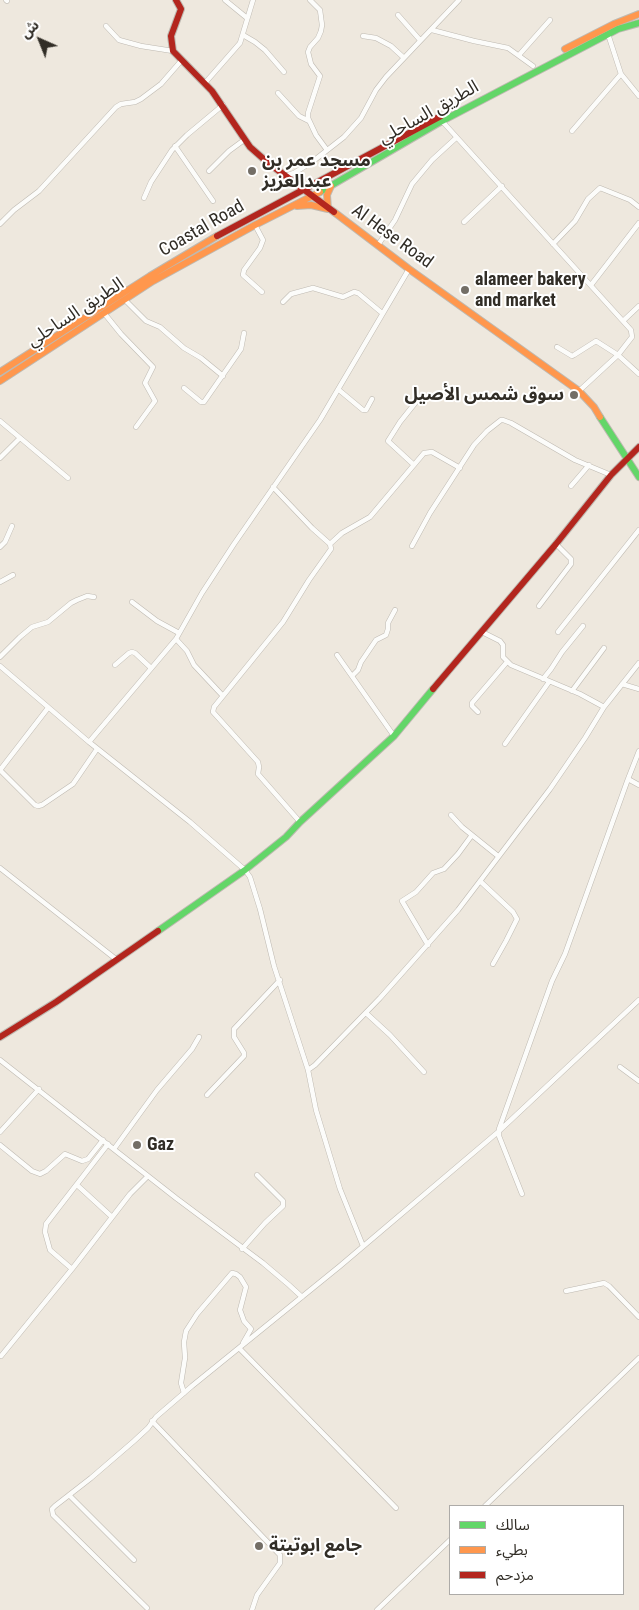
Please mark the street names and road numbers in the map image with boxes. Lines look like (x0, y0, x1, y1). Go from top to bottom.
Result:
street label: الطريق الساحلي (375, 77, 483, 149)
street label: Coastal Road (156, 196, 248, 262)
street label: Al Hese Road (347, 200, 437, 274)
street label: الطريق الساحلي (24, 274, 128, 352)

